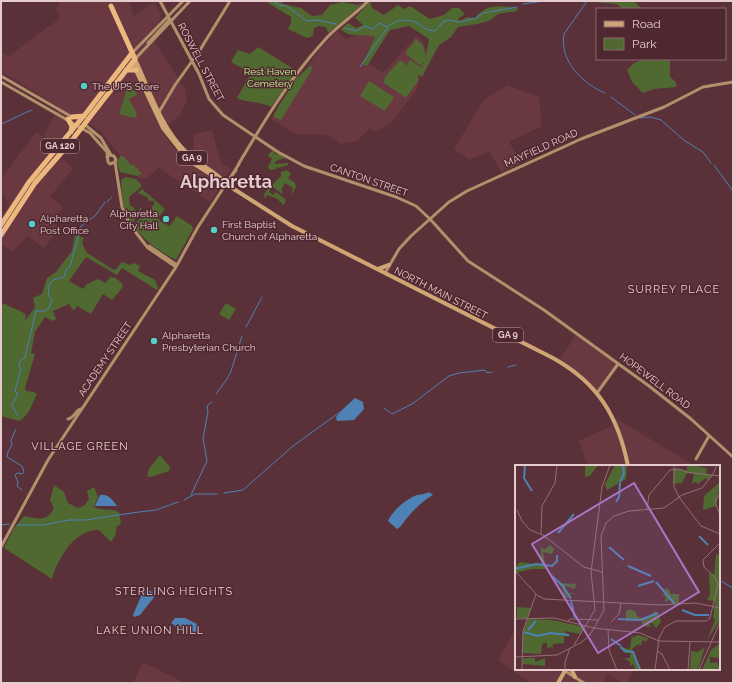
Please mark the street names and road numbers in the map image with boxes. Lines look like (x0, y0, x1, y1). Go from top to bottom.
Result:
street label: ROSWELL STREET (176, 21, 226, 103)
street label: MAYFIELD ROAD (503, 127, 579, 169)
road number: GA 120 (41, 139, 79, 153)
road number: GA 9 (177, 151, 207, 165)
street label: CANTON STREET (329, 161, 409, 199)
street label: NORTH MAIN STREET (393, 265, 489, 321)
street label: ACADEMY STREET (76, 320, 134, 398)
road number: GA 9 (493, 328, 523, 342)
street label: HOPEWELL ROAD (618, 351, 692, 411)

